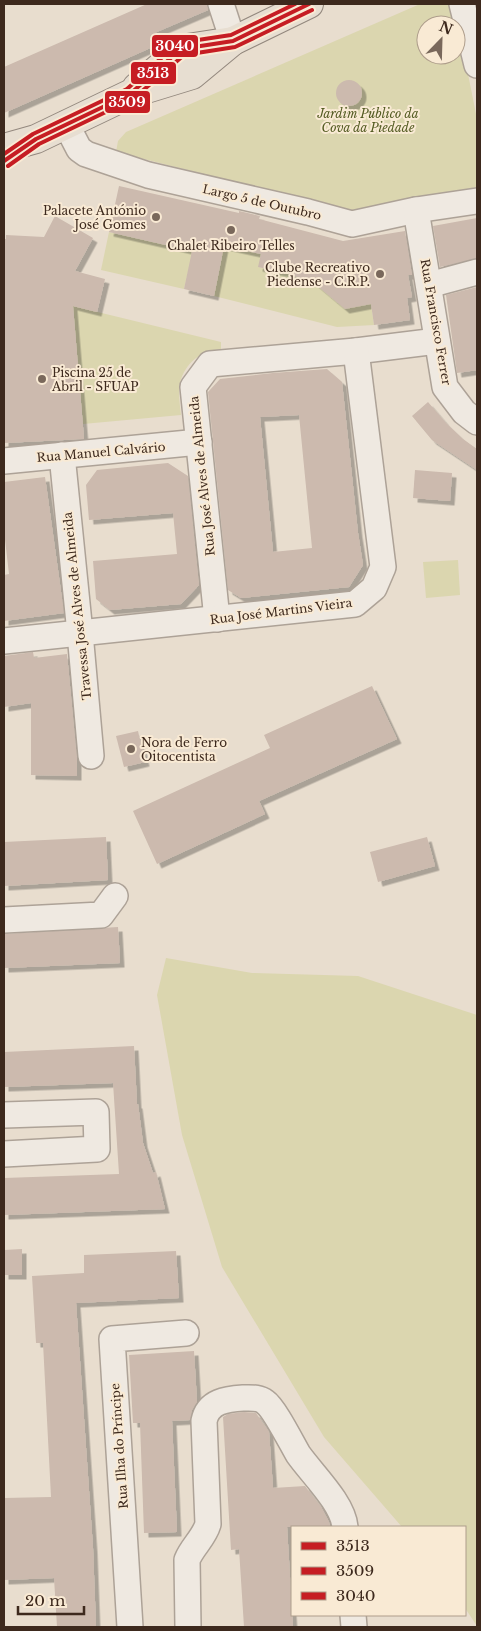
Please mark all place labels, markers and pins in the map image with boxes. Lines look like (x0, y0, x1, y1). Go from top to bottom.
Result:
place label: Palacete António José Gomes (43, 203, 146, 232)
marker: Palacete António José Gomes (150, 211, 162, 223)
marker: Chalet Ribeiro Telles (225, 224, 237, 236)
place label: Chalet Ribeiro Telles (167, 238, 295, 253)
place label: Clube Recreativo Piedense - C.R.P. (265, 260, 370, 289)
marker: Clube Recreativo Piedense - C.R.P. (374, 268, 386, 280)
place label: Piscina 25 de Abril - SFUAP (51, 365, 138, 394)
marker: Piscina 25 de Abril - SFUAP (36, 373, 48, 385)
place label: Nora de Ferro Oitocentista (141, 735, 227, 764)
marker: Nora de Ferro Oitocentista (125, 743, 137, 755)

